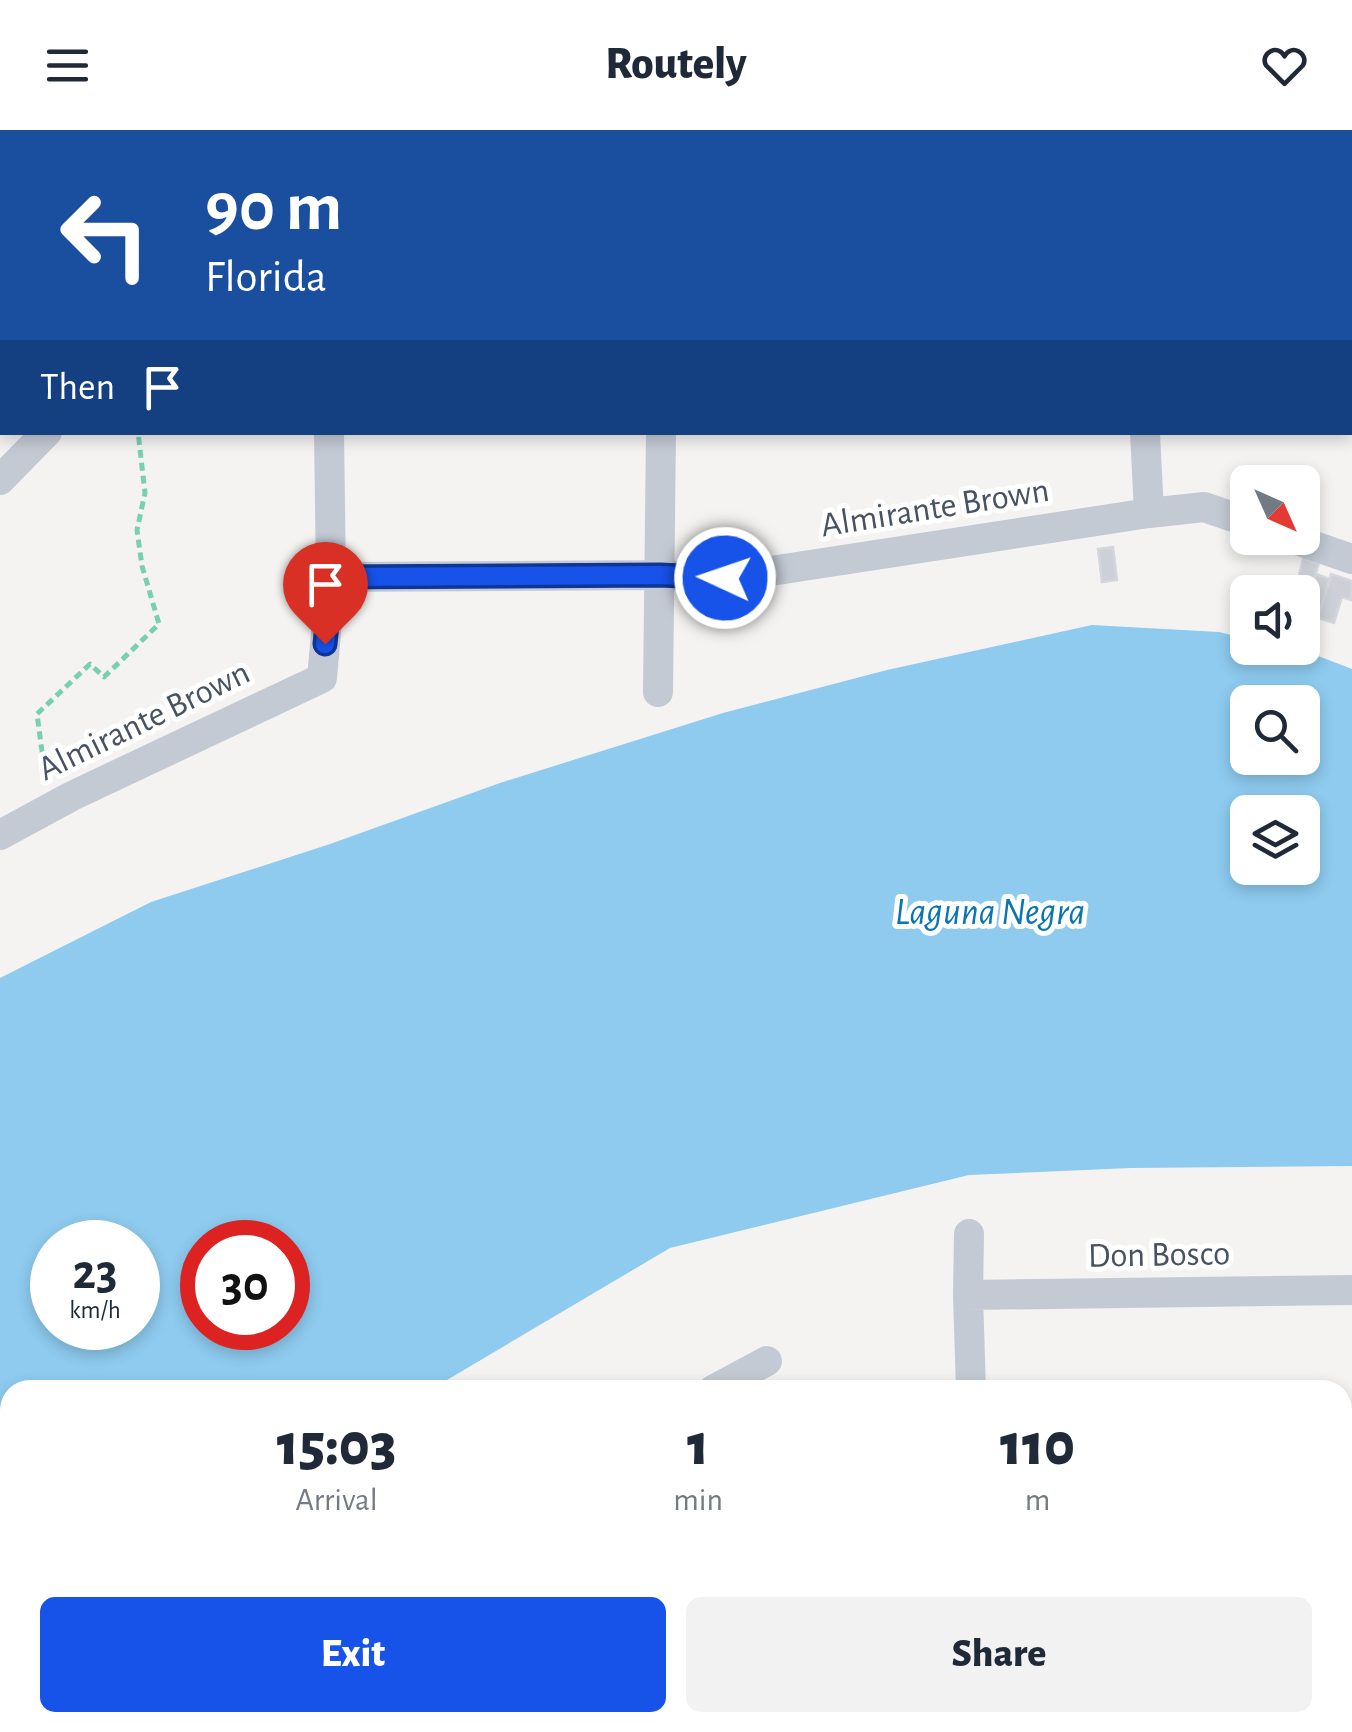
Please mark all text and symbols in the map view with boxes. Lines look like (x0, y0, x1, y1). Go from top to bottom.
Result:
icon: menu (40, 38, 95, 93)
icon: heart (1257, 38, 1312, 93)
text: Routely (605, 42, 747, 87)
icon: left (40, 170, 170, 300)
text: 90 m (205, 173, 342, 243)
text: Florida (205, 255, 327, 300)
icon: arrive (135, 360, 190, 415)
text: Then (40, 369, 115, 407)
north arrow (1230, 465, 1320, 555)
map controls (1230, 465, 1320, 885)
street label: Almirante Brown (818, 473, 1052, 543)
position arrow (673, 526, 777, 630)
pin (283, 542, 368, 645)
icon: arrive (298, 557, 353, 612)
button: sound (1230, 575, 1320, 665)
street label: Almirante Brown (33, 655, 255, 787)
button: search (1230, 685, 1320, 775)
button: layers (1230, 795, 1320, 885)
water label: Laguna Negra (895, 894, 1085, 932)
speed limit sign: 30 (180, 1220, 310, 1350)
street label: Don Bosco (1087, 1236, 1231, 1274)
text: 23 (72, 1248, 118, 1298)
text: km/h (69, 1298, 121, 1323)
text: 15:03 (277, 1416, 396, 1476)
text: 1 (687, 1416, 709, 1476)
text: 110 (1000, 1416, 1075, 1476)
text: Arrival (295, 1484, 378, 1516)
text: min (673, 1484, 723, 1516)
text: m (1025, 1484, 1050, 1516)
button: Exit (40, 1597, 666, 1712)
button: Share (686, 1597, 1312, 1712)

